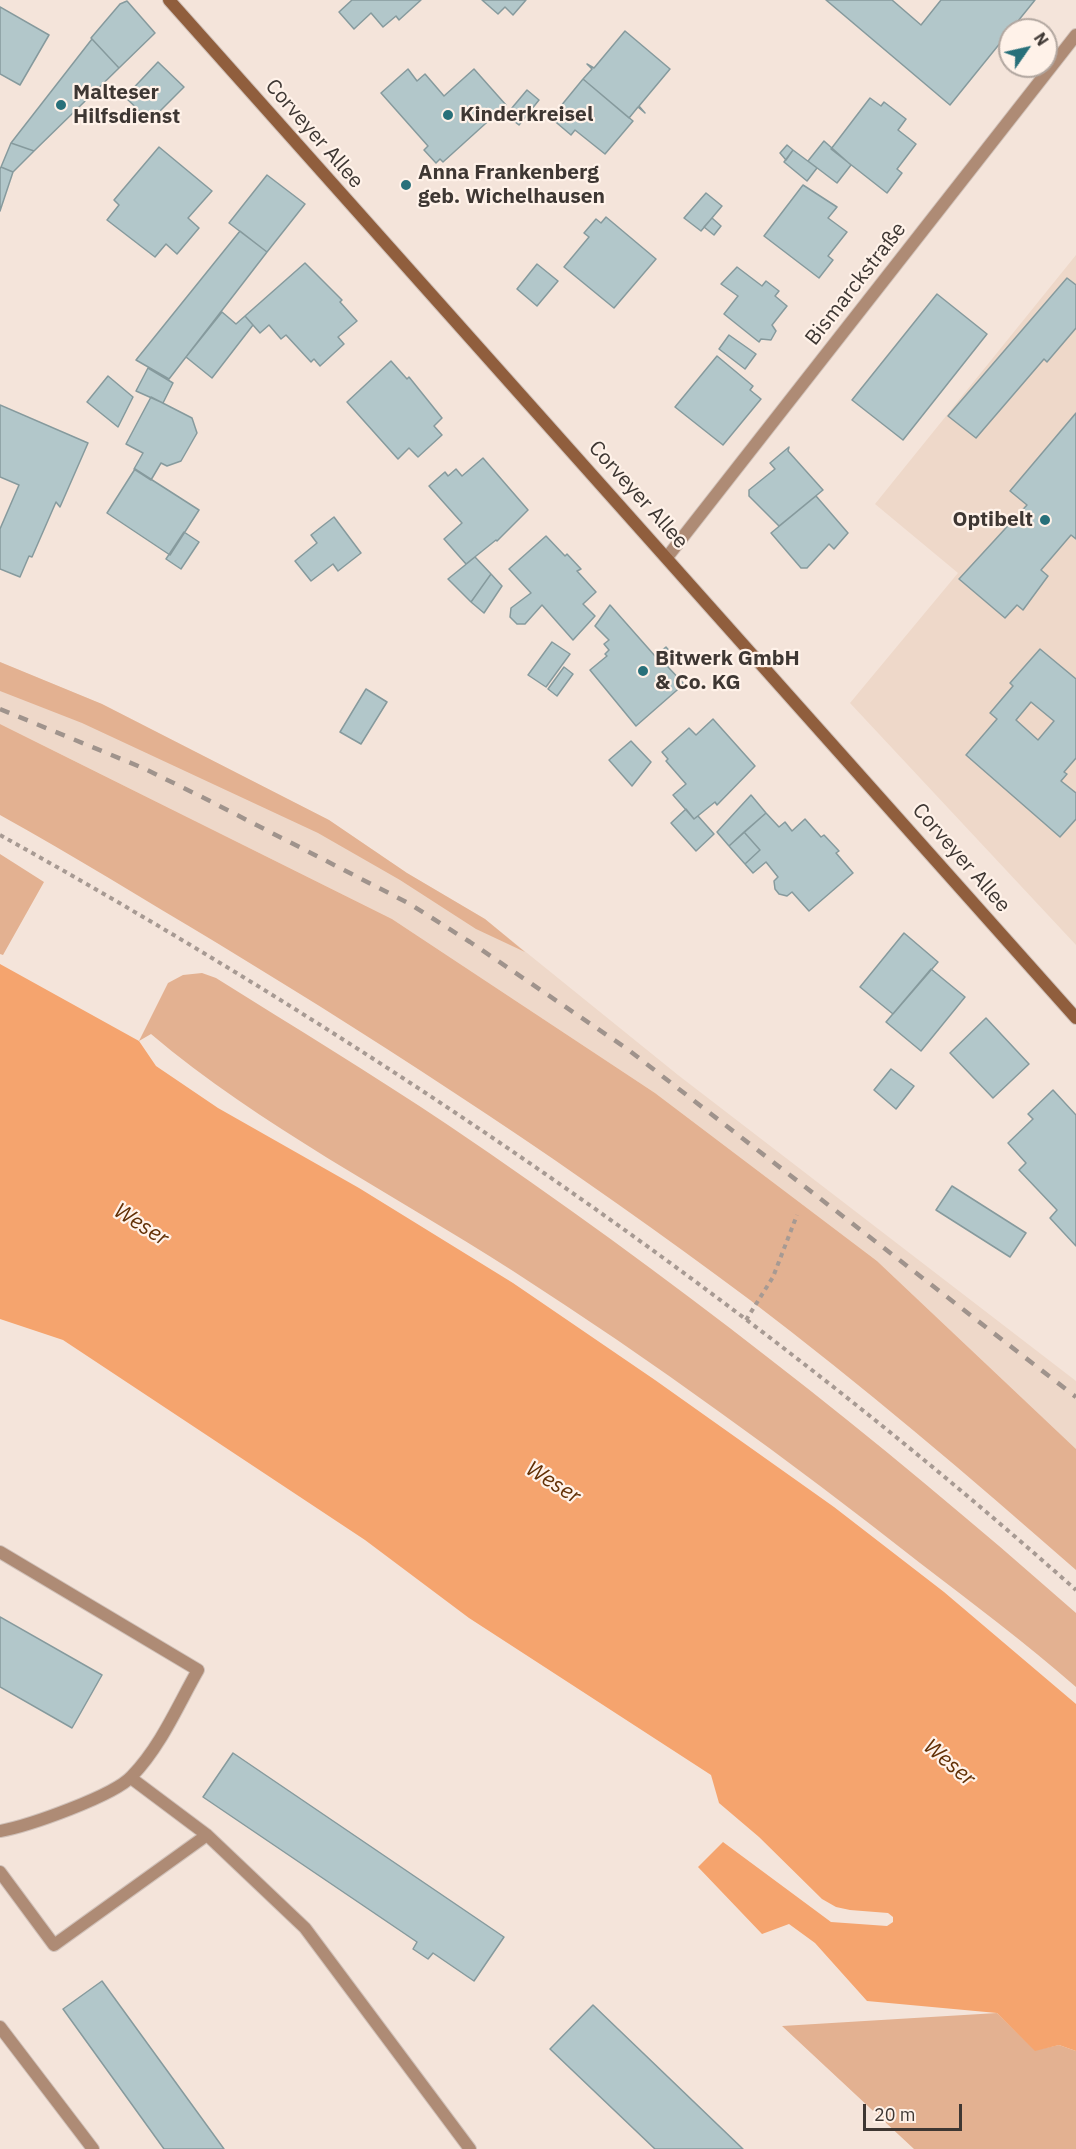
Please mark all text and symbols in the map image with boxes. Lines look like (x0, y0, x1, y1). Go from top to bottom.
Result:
north arrow (998, 18, 1058, 78)
text: N (1030, 29, 1053, 49)
street label: Corveyer Allee (260, 74, 368, 194)
place label: Malteser Hilfsdienst (73, 80, 180, 130)
marker: Malteser Hilfsdienst (54, 98, 68, 112)
place label: Kinderkreisel (460, 102, 593, 128)
marker: Kinderkreisel (441, 108, 455, 122)
place label: Anna Frankenberg geb. Wichelhausen (418, 160, 605, 210)
marker: Anna Frankenberg geb. Wichelhausen (399, 178, 413, 192)
street label: Bismarckstraße (800, 218, 912, 350)
street label: Corveyer Allee (583, 436, 693, 554)
place label: Optibelt (952, 507, 1033, 533)
marker: Optibelt (1038, 513, 1052, 527)
place label: Bitwerk GmbH & Co. KG (655, 646, 800, 696)
marker: Bitwerk GmbH & Co. KG (636, 664, 650, 678)
street label: Corveyer Allee (907, 798, 1015, 918)
water label: Weser (109, 1198, 173, 1252)
water label: Weser (521, 1456, 585, 1510)
water label: Weser (918, 1734, 980, 1792)
scale bar (866, 2092, 965, 2130)
text: 20 m (874, 2103, 916, 2126)

